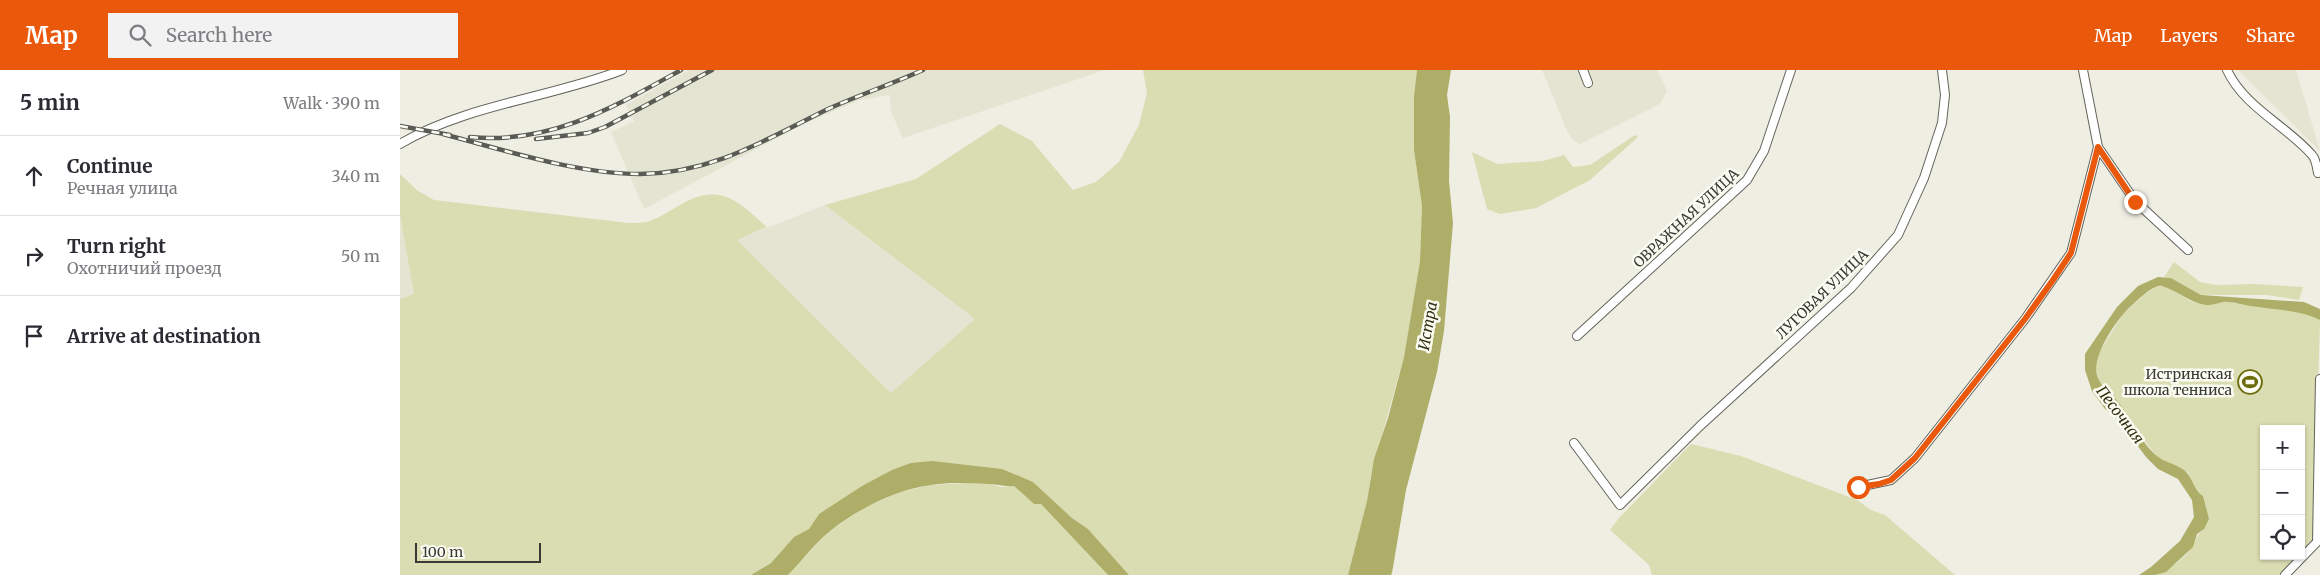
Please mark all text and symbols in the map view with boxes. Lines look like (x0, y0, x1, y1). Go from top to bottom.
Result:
search box (108, 13, 458, 58)
text: Map (25, 20, 78, 51)
icon: search (126, 21, 154, 49)
text: Search here (166, 23, 272, 47)
text: Map (2094, 24, 2132, 47)
text: Layers (2160, 24, 2218, 47)
text: Share (2246, 24, 2295, 47)
text: 5 min (20, 89, 80, 116)
text: Walk · 390 m (283, 93, 380, 113)
text: Continue (67, 154, 153, 178)
icon: ahead (20, 162, 48, 190)
street label: ОВРАЖНАЯ УЛИЦА (1630, 164, 1743, 272)
text: 340 m (331, 166, 380, 186)
text: Речная улица (67, 178, 178, 198)
route end (2124, 191, 2147, 214)
text: Turn right (67, 234, 166, 258)
icon: right (20, 242, 48, 270)
street label: ЛУГОВАЯ УЛИЦА (1772, 245, 1872, 343)
text: 50 m (341, 246, 380, 266)
text: Охотничий проезд (67, 258, 222, 278)
water label: Истра (1414, 300, 1441, 352)
icon: arrive (20, 322, 48, 350)
text: Arrive at destination (67, 324, 261, 348)
place label: Истринская школа тенниса (2124, 365, 2232, 399)
sports icon: Истринская школа тенниса (2237, 369, 2263, 395)
water label: Песочная (2092, 382, 2148, 447)
map controls (2260, 425, 2305, 560)
button: + (2260, 425, 2305, 470)
button: − (2260, 470, 2305, 515)
route start (1847, 476, 1870, 499)
button: locate (2260, 515, 2305, 560)
scale bar (415, 540, 541, 563)
text: 100 m (422, 543, 463, 561)

